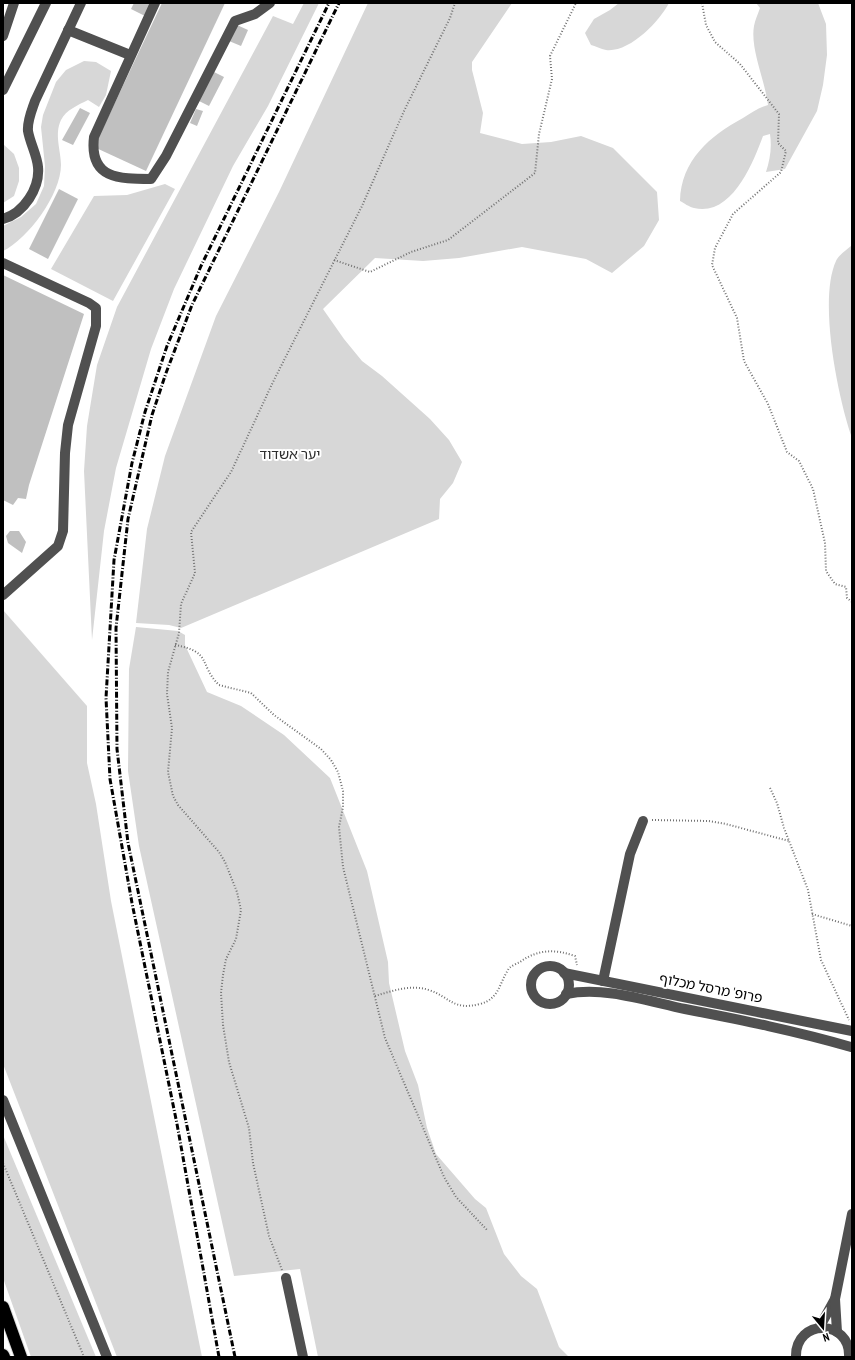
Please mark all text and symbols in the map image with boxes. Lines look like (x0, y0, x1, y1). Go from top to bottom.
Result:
park label: יער אשדוד (260, 445, 320, 463)
street label: פרופ' מרסל מכלוף (658, 969, 764, 1007)
north arrow (803, 1308, 843, 1348)
text: N (821, 1330, 831, 1345)

